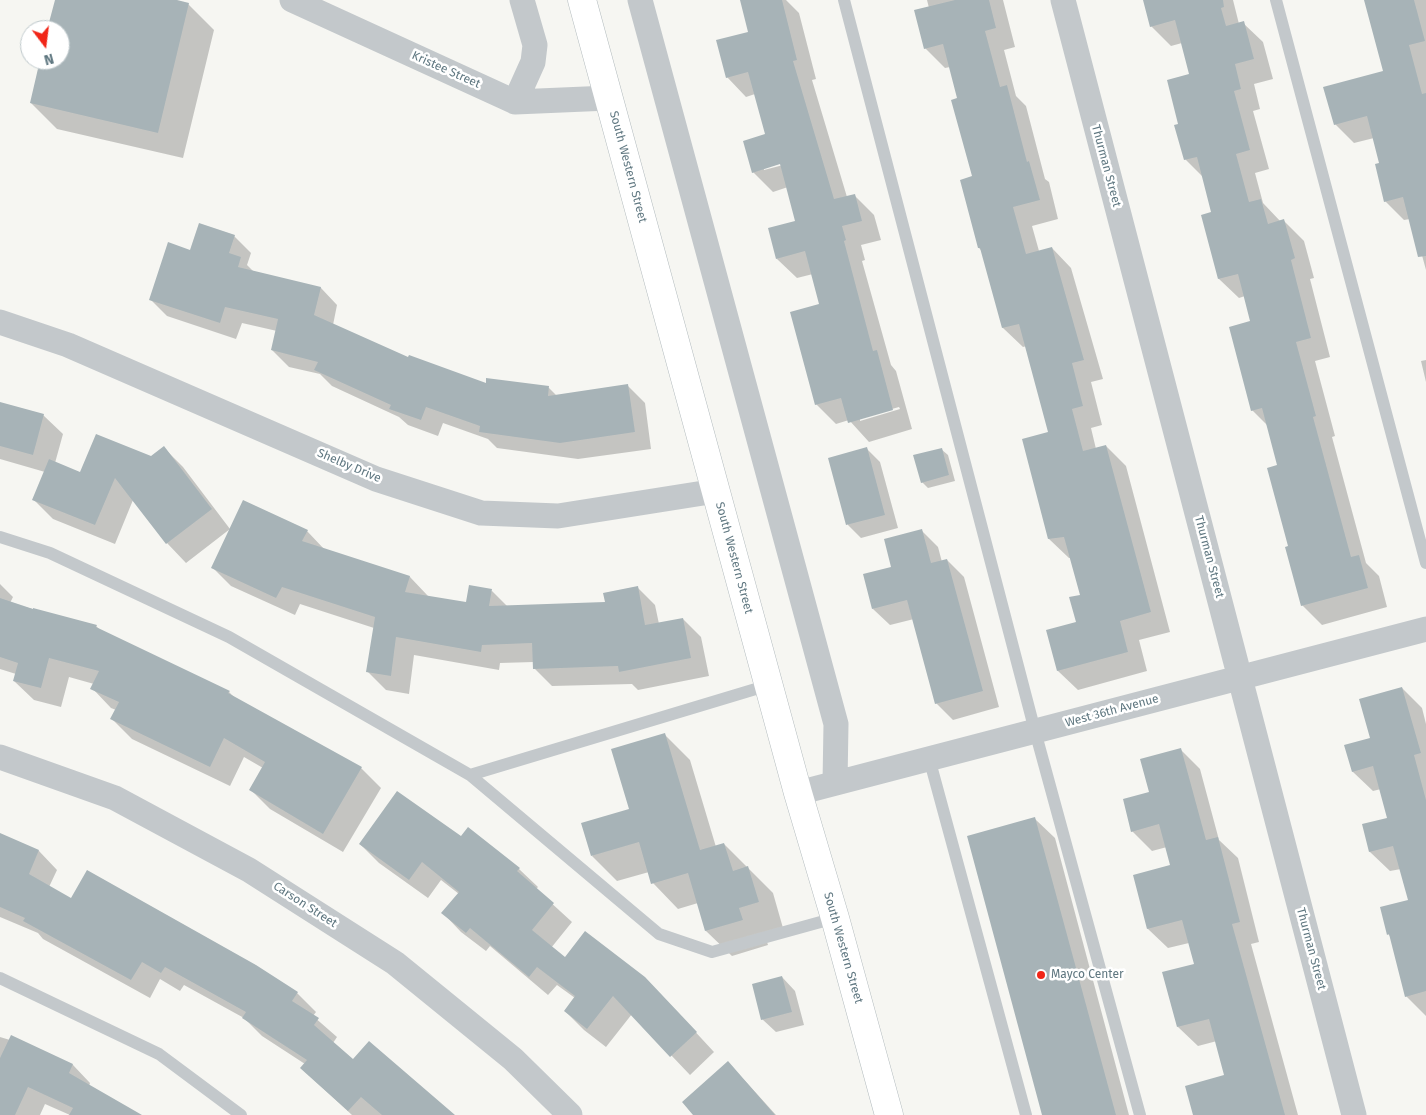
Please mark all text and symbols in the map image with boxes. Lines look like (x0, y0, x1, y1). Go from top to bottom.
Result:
north arrow (20, 20, 70, 70)
street label: Kristee Street (409, 48, 483, 92)
text: N (42, 50, 55, 68)
street label: South Western Street (606, 110, 650, 224)
street label: Thurman Street (1088, 123, 1124, 209)
street label: Shelby Drive (315, 446, 383, 486)
street label: South Western Street (712, 501, 756, 615)
street label: Thurman Street (1191, 514, 1227, 600)
street label: West 36th Avenue (1064, 692, 1160, 730)
street label: Carson Street (270, 879, 340, 931)
street label: South Western Street (820, 891, 866, 1005)
street label: Thurman Street (1293, 906, 1329, 992)
place label: Mayco Center (1051, 968, 1124, 982)
marker: Mayco Center (1035, 969, 1047, 981)

